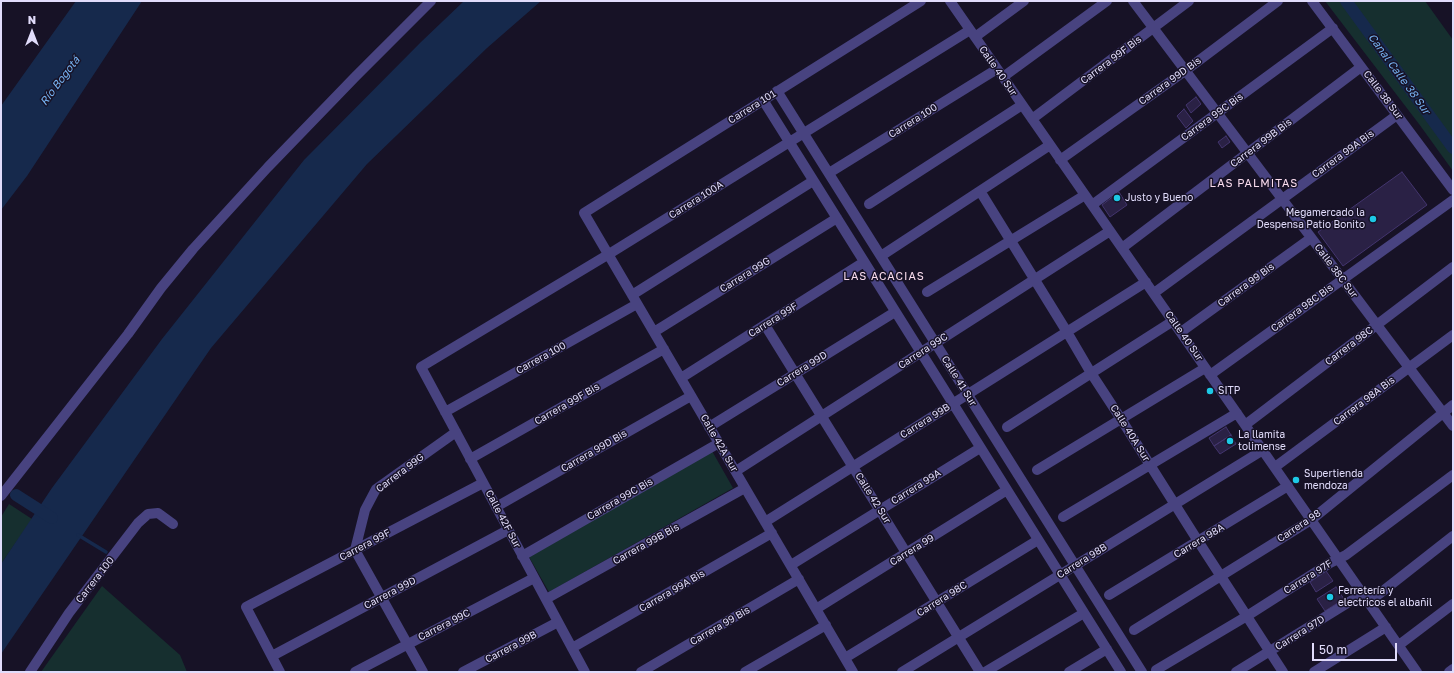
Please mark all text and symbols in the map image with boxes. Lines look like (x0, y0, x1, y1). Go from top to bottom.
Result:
north arrow (12, 12, 52, 52)
text: N (28, 13, 36, 26)
water label: Canal Calle 38 Sur (1365, 31, 1433, 117)
street label: Carrera 99F Bis (1078, 33, 1144, 87)
street label: Calle 40 Sur (976, 44, 1020, 98)
water label: Río Bogotá (37, 54, 83, 108)
street label: Carrera 99D Bis (1136, 54, 1204, 108)
street label: Calle 38 Sur (1361, 68, 1405, 122)
street label: Carrera 101 (726, 88, 778, 126)
street label: Carrera 99C Bis (1179, 90, 1245, 144)
street label: Carrera 100 (886, 101, 940, 141)
street label: Carrera 99B Bis (1228, 116, 1294, 170)
street label: Carrera 99A Bis (1310, 127, 1376, 181)
district label: LAS PALMITAS (1210, 177, 1298, 191)
street label: Carrera 100A (667, 179, 725, 221)
place label: Justo y Bueno (1125, 192, 1193, 204)
marker: Justo y Bueno (1112, 193, 1122, 203)
place label: Megamercado la Despensa Patio Bonito (1257, 207, 1365, 230)
marker: Megamercado la Despensa Patio Bonito (1368, 214, 1378, 224)
street label: Calle 38C Sur (1312, 242, 1360, 300)
street label: Carrera 99G (718, 255, 772, 295)
street label: Carrera 99 Bis (1215, 260, 1277, 310)
district label: LAS ACACIAS (843, 270, 925, 284)
street label: Carrera 98C Bis (1269, 281, 1335, 335)
street label: Carrera 99F (746, 300, 800, 340)
street label: Calle 40 Sur (1162, 309, 1206, 363)
street label: Carrera 98C (1323, 324, 1375, 368)
street label: Carrera 99C (896, 331, 950, 371)
street label: Carrera 100 (514, 339, 568, 377)
street label: Carrera 99D (775, 349, 829, 389)
street label: Calle 41 Sur (939, 354, 979, 408)
street label: Carrera 98A Bis (1331, 374, 1397, 428)
street label: Carrera 99F Bis (532, 381, 602, 427)
place label: SITP (1218, 385, 1240, 397)
marker: SITP (1205, 386, 1215, 396)
street label: Carrera 99B (898, 401, 952, 441)
street label: Calle 40A Sur (1108, 402, 1152, 464)
street label: Calle 42A Sur (698, 412, 740, 474)
street label: Carrera 99D Bis (559, 427, 629, 475)
place label: La llamita tolimense (1238, 429, 1286, 452)
marker: La llamita tolimense (1225, 436, 1235, 446)
street label: Carrera 99G (374, 451, 426, 495)
street label: Carrera 99A (889, 467, 943, 507)
place label: Supertienda mendoza (1304, 468, 1363, 492)
street label: Calle 42 Sur (853, 470, 893, 526)
street label: Carrera 99C Bis (585, 475, 655, 523)
marker: Supertienda mendoza (1291, 475, 1301, 485)
street label: Calle 42F Sur (483, 488, 523, 550)
street label: Carrera 98 (1275, 507, 1323, 545)
street label: Carrera 99B Bis (611, 521, 681, 567)
street label: Carrera 98A (1172, 521, 1226, 561)
street label: Carrera 99F (337, 527, 393, 563)
street label: Carrera 99 (888, 532, 936, 568)
street label: Carrera 98B (1055, 541, 1109, 581)
street label: Carrera 100 (73, 555, 117, 605)
street label: Carrera 97F (1281, 557, 1335, 597)
street label: Carrera 99A Bis (637, 567, 707, 615)
street label: Carrera 99D (362, 574, 418, 612)
street label: Carrera 98C (915, 579, 969, 619)
place label: Ferretería y electricos el albañil (1338, 585, 1432, 608)
marker: Ferretería y electricos el albañil (1325, 592, 1335, 602)
street label: Carrera 99 Bis (688, 604, 752, 648)
street label: Carrera 99C (416, 607, 472, 643)
street label: Carrera 97D (1273, 613, 1327, 653)
street label: Carrera 99B (483, 628, 539, 666)
scale bar (1314, 635, 1399, 661)
text: 50 m (1319, 642, 1347, 657)

